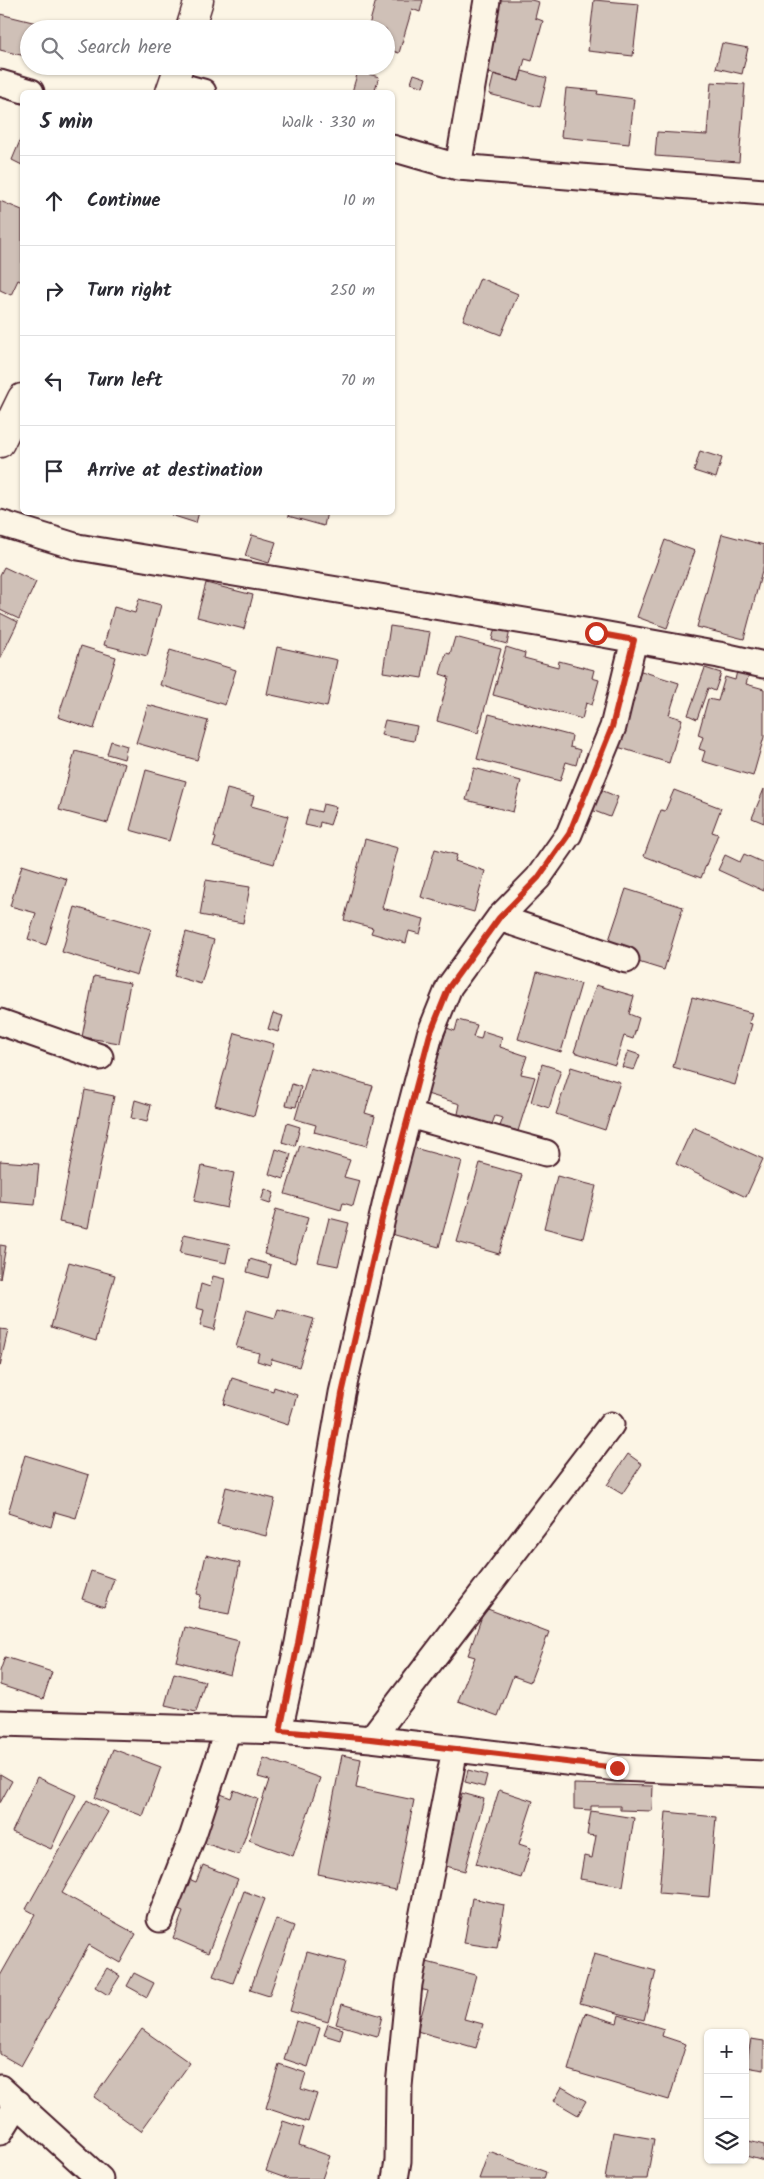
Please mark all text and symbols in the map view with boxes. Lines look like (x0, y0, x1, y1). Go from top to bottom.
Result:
search box (20, 20, 395, 75)
text: Search here (78, 33, 172, 63)
icon: search (38, 34, 66, 62)
text: 5 min (40, 106, 93, 139)
text: Walk · 330 m (282, 110, 375, 135)
text: Continue (87, 186, 160, 216)
icon: ahead (40, 187, 68, 215)
text: 10 m (343, 188, 375, 213)
text: Turn right (87, 276, 172, 306)
icon: right (40, 277, 68, 305)
text: 250 m (330, 278, 375, 303)
text: Turn left (87, 366, 162, 396)
icon: left (40, 367, 68, 395)
text: 70 m (340, 368, 375, 393)
text: Arrive at destination (87, 456, 263, 486)
icon: arrive (40, 457, 68, 485)
route start (585, 622, 608, 645)
route end (606, 1757, 629, 1780)
map controls (704, 2029, 749, 2164)
button: + (704, 2029, 749, 2074)
button: − (704, 2074, 749, 2119)
button: layers (704, 2119, 749, 2164)

